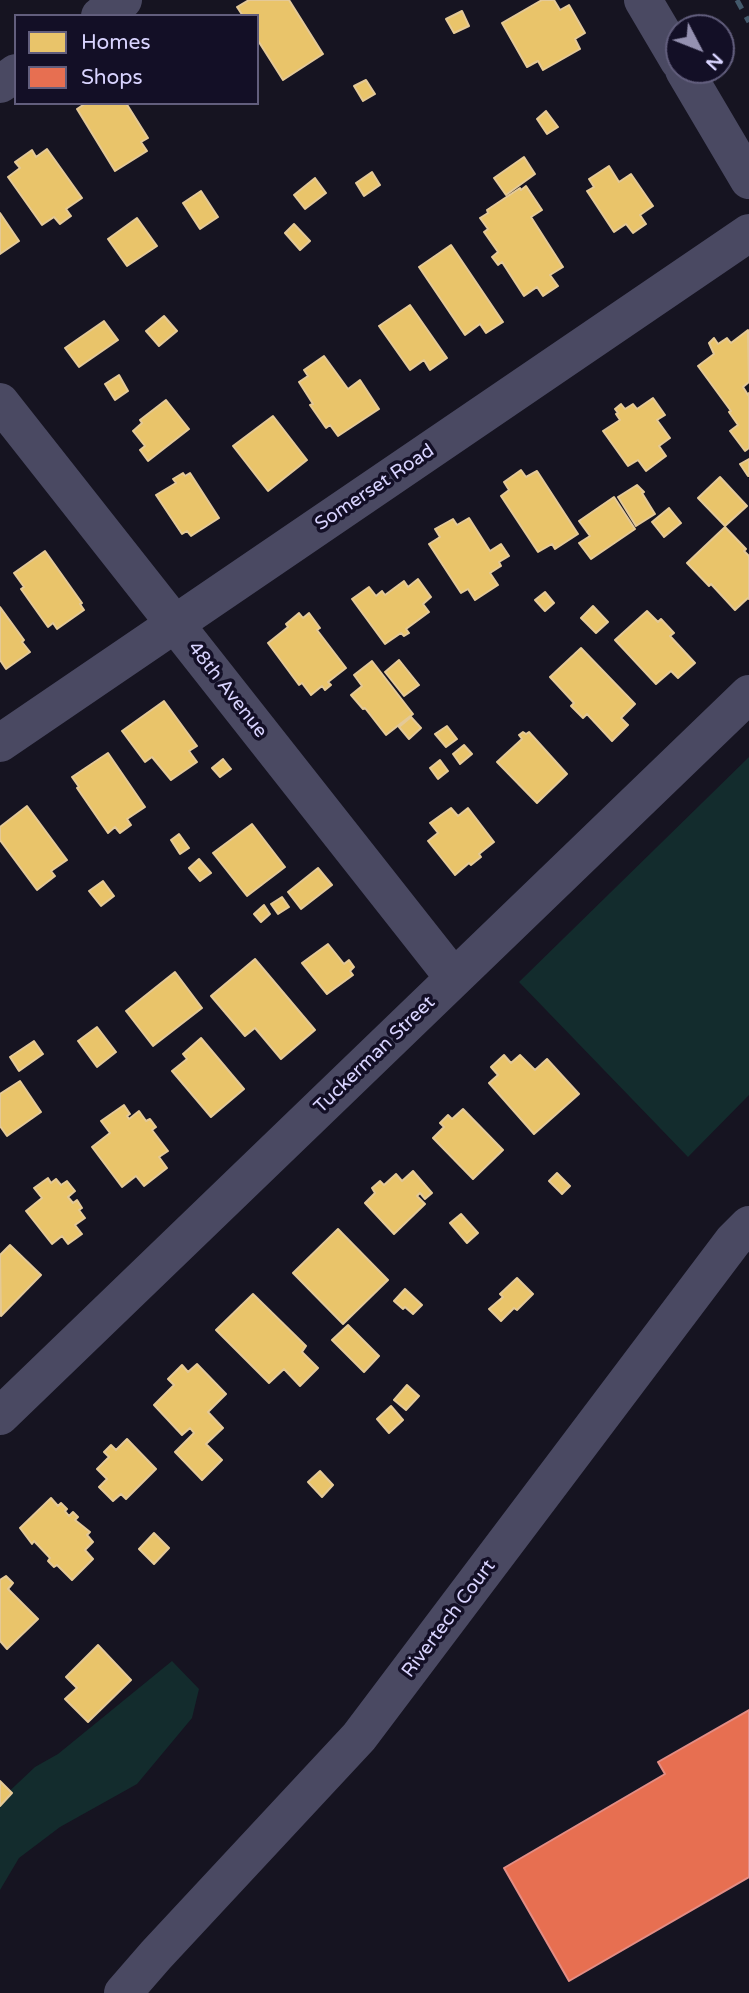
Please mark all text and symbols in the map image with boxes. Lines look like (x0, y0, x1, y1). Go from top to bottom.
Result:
legend (14, 14, 259, 105)
north arrow (665, 14, 735, 84)
text: Homes (81, 30, 151, 55)
text: N (701, 49, 727, 75)
text: Shops (81, 65, 143, 90)
street label: Somerset Road (311, 440, 439, 536)
street label: 48th Avenue (182, 637, 272, 743)
street label: Tuckerman Street (310, 991, 440, 1119)
street label: Rivertech Court (397, 1556, 501, 1682)

